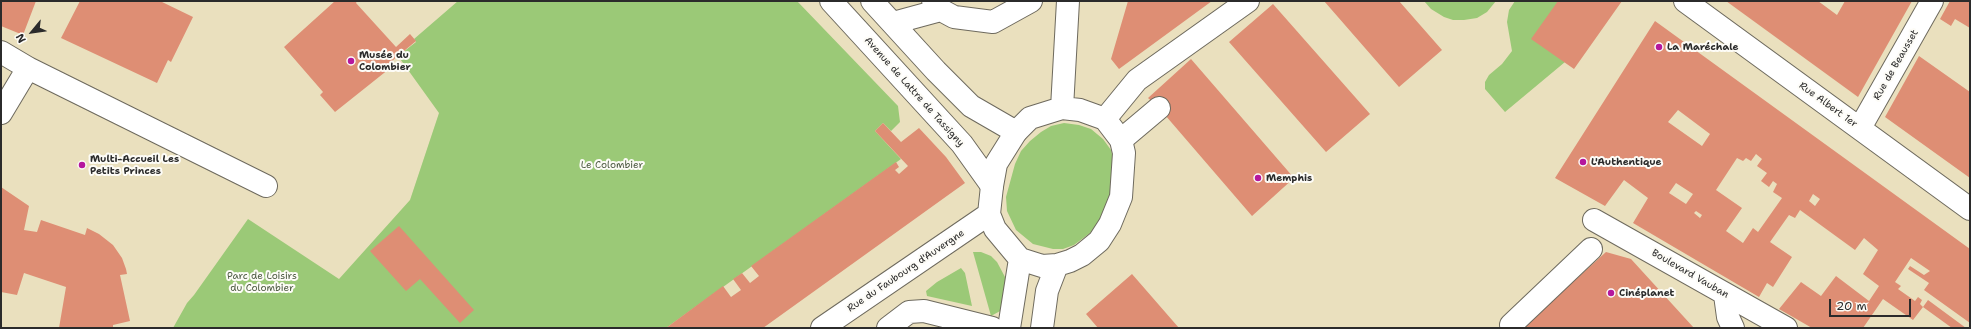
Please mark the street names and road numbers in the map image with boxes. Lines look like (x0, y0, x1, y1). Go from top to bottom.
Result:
street label: Rue de Beausset (1871, 28, 1921, 102)
street label: Avenue de Lattre de Tassigny (861, 35, 967, 149)
street label: Rue Albert 1er (1796, 80, 1860, 130)
street label: Rue du Faubourg d'Auvergne (845, 227, 967, 315)
street label: Boulevard Vauban (1649, 247, 1731, 301)

